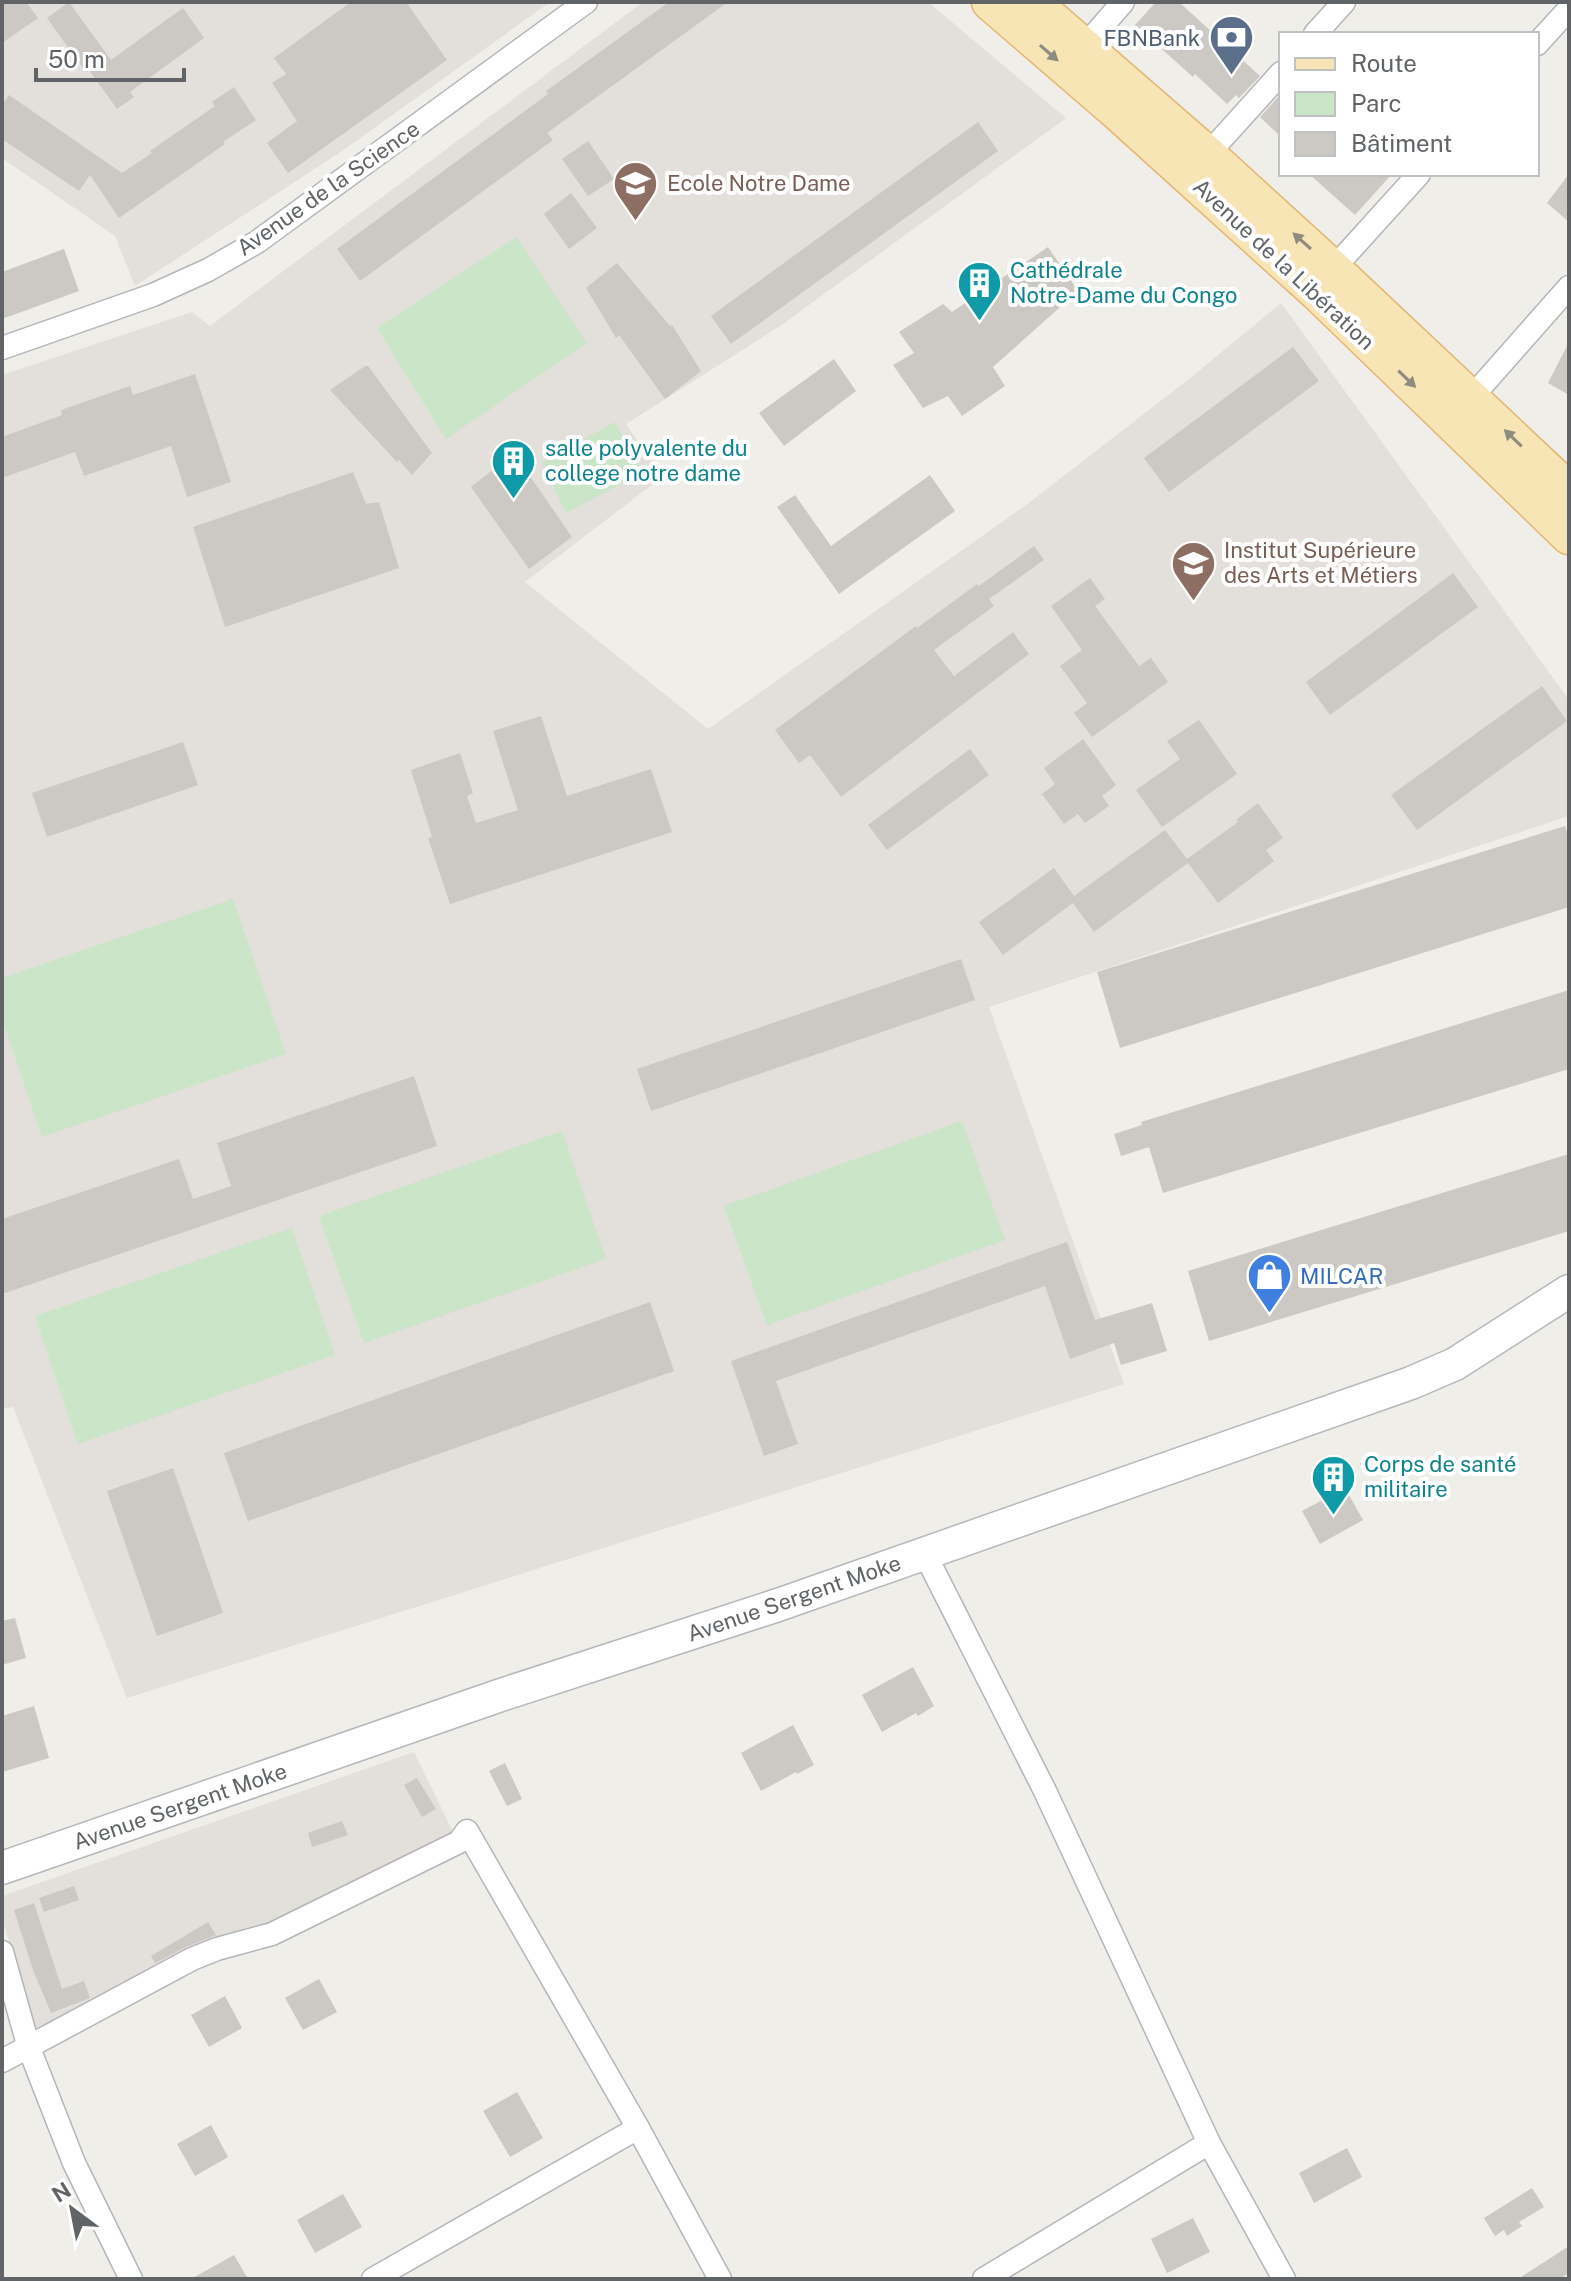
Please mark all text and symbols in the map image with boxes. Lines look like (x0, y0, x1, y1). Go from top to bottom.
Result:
bank icon: FBNBank (1207, 14, 1255, 77)
place label: FBNBank (1103, 25, 1200, 51)
scale bar (36, 32, 184, 82)
legend (1279, 32, 1539, 176)
one-way arrow (1039, 44, 1059, 61)
text: 50 m (48, 45, 105, 73)
text: Route (1351, 49, 1417, 77)
text: Parc (1351, 89, 1402, 117)
street label: Avenue de la Science (232, 115, 424, 261)
text: Bâtiment (1351, 129, 1452, 157)
school or university icon: Ecole Notre Dame (612, 159, 660, 222)
place label: Ecole Notre Dame (667, 170, 851, 196)
street label: Avenue de la Libération (1188, 173, 1380, 355)
one-way arrow (1293, 232, 1312, 250)
place label: Cathédrale Notre-Dame du Congo (1010, 257, 1237, 308)
building icon: Cathédrale Notre-Dame du Congo (955, 259, 1003, 322)
one-way arrow (1397, 369, 1416, 388)
one-way arrow (1503, 429, 1522, 447)
place label: salle polyvalente du college notre dame (545, 435, 748, 486)
building icon: salle polyvalente du college notre dame (490, 437, 538, 500)
place label: Institut Supérieure des Arts et Métiers (1224, 537, 1418, 588)
school or university icon: Institut Supérieure des Arts et Métiers (1169, 539, 1217, 602)
shop icon: MILCAR (1245, 1252, 1293, 1315)
place label: MILCAR (1300, 1263, 1383, 1289)
place label: Corps de santé militaire (1364, 1451, 1516, 1502)
building icon: Corps de santé militaire (1309, 1453, 1357, 1516)
street label: Avenue Sergent Moke (684, 1549, 904, 1647)
street label: Avenue Sergent Moke (70, 1757, 290, 1855)
north arrow (32, 2169, 112, 2249)
text: N (47, 2176, 76, 2208)

